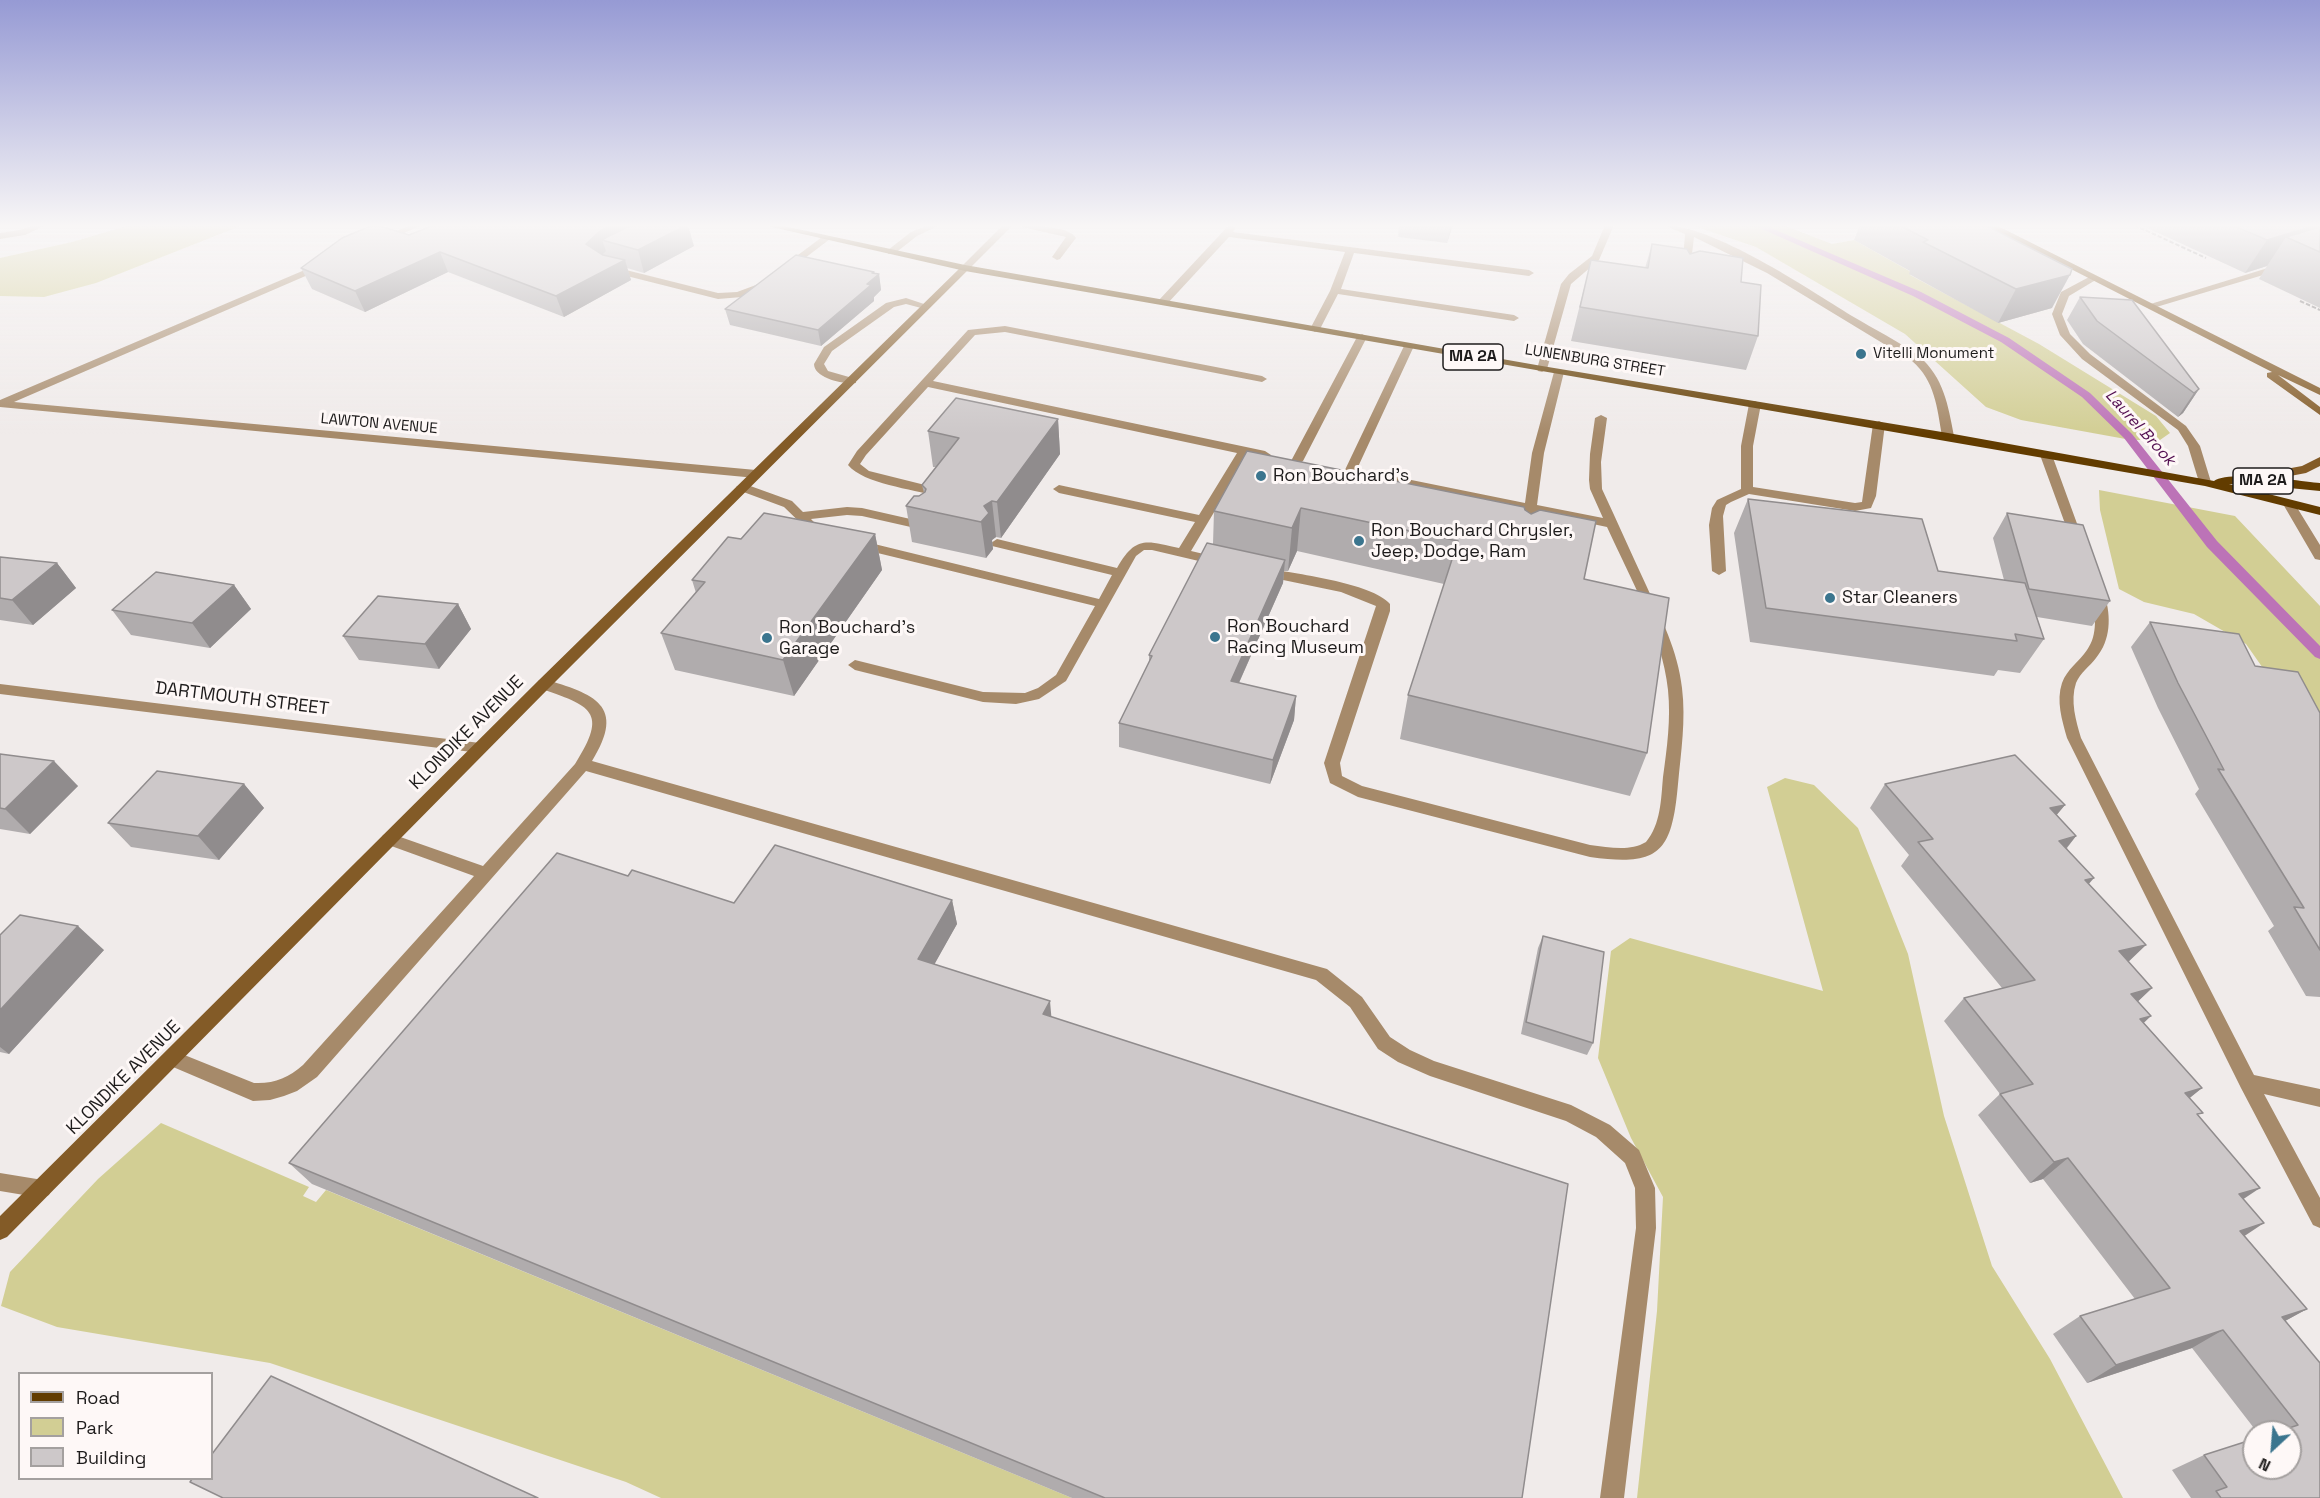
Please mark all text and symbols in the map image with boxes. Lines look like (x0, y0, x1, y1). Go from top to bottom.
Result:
street label: LUNENBURG STREET (1523, 341, 1667, 381)
road number: MA 2A (1443, 344, 1503, 370)
place label: Vitelli Monument (1873, 345, 1995, 363)
marker: Vitelli Monument (1854, 347, 1868, 361)
water label: Laurel Brook (2101, 386, 2179, 470)
street label: LAWTON AVENUE (320, 410, 438, 438)
place label: Ron Bouchard's (1273, 465, 1409, 487)
road number: MA 2A (2233, 468, 2293, 494)
marker: Ron Bouchard's (1254, 469, 1268, 483)
place label: Ron Bouchard Chrysler, Jeep, Dodge, Ram (1371, 520, 1573, 562)
marker: Ron Bouchard Chrysler, Jeep, Dodge, Ram (1352, 534, 1366, 548)
place label: Star Cleaners (1842, 587, 1958, 609)
marker: Star Cleaners (1823, 591, 1837, 605)
place label: Ron Bouchard Racing Museum (1227, 616, 1364, 658)
place label: Ron Bouchard's Garage (779, 617, 915, 660)
marker: Ron Bouchard Racing Museum (1208, 630, 1222, 644)
marker: Ron Bouchard's Garage (760, 631, 774, 645)
street label: KLONDIKE AVENUE (406, 672, 528, 794)
street label: DARTMOUTH STREET (154, 678, 330, 720)
street label: KLONDIKE AVENUE (63, 1017, 185, 1139)
legend (18, 1372, 213, 1480)
text: Road (76, 1386, 120, 1409)
text: Park (76, 1416, 113, 1439)
north arrow (2242, 1420, 2302, 1480)
text: Building (76, 1446, 146, 1469)
text: N (2255, 1453, 2274, 1477)

